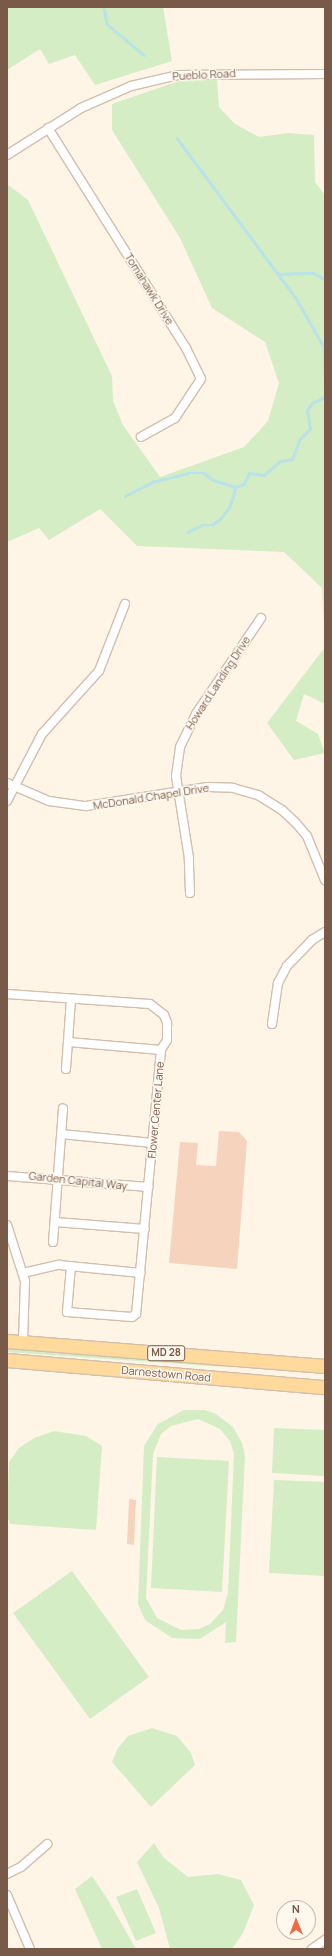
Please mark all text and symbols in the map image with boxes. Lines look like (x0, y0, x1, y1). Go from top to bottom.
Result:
street label: Pueblo Road (172, 67, 236, 83)
street label: Tomahawk Drive (122, 251, 176, 327)
street label: Howard Landing Drive (183, 634, 253, 732)
street label: McDonald Chapel Drive (92, 781, 210, 813)
street label: Flower Center Lane (145, 1061, 167, 1159)
street label: Garden Capital Way (28, 1169, 128, 1193)
road number: MD 28 (147, 1345, 185, 1361)
street label: Darnestown Road (121, 1364, 211, 1384)
north arrow (276, 1900, 316, 1940)
text: N (292, 1901, 300, 1916)

